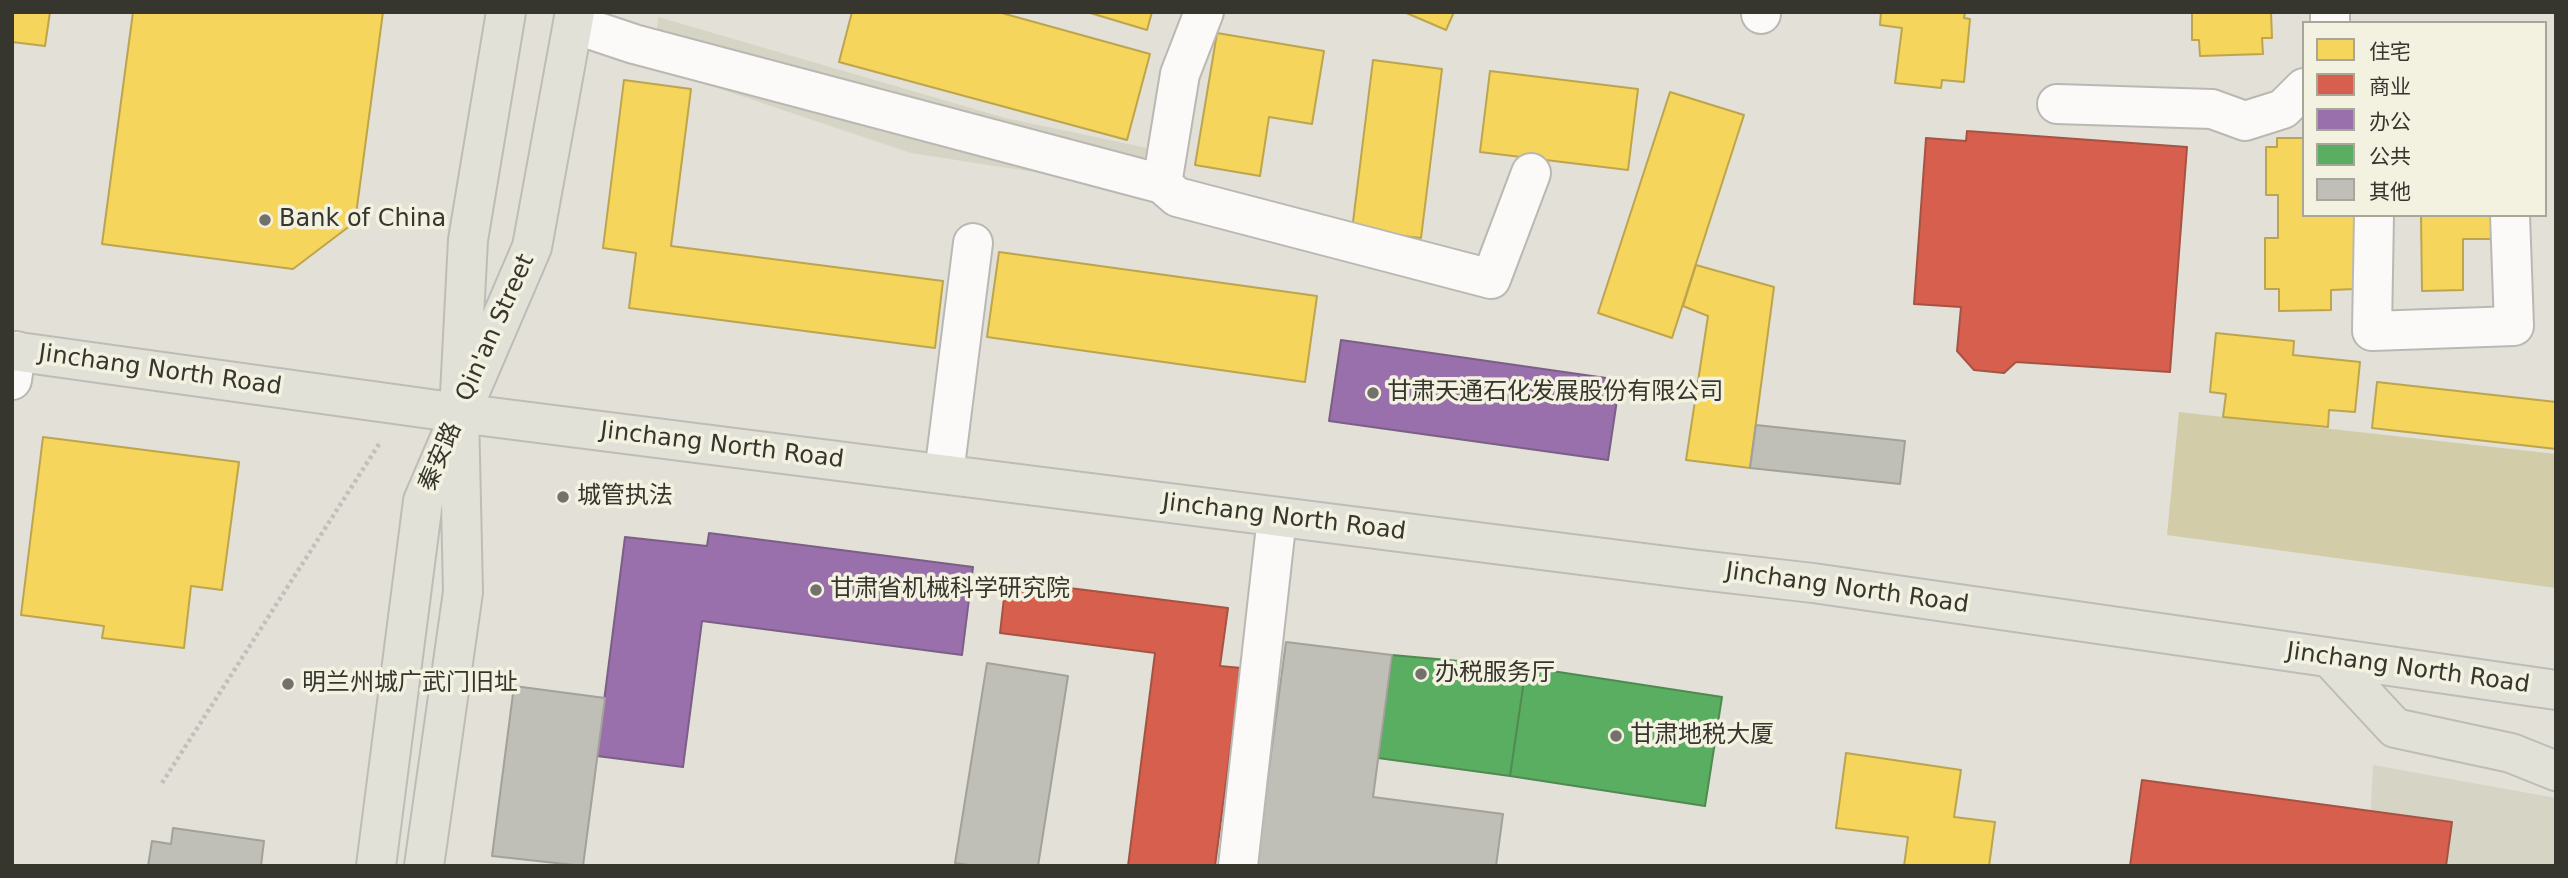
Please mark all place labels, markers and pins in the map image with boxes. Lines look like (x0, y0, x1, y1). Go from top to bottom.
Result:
place label: Bank of China (279, 206, 446, 234)
marker: Bank of China (257, 212, 273, 228)
place label: 甘肃天通石化发展股份有限公司 (1387, 379, 1723, 407)
marker: 甘肃天通石化发展股份有限公司 (1365, 385, 1381, 401)
place label: 城管执法 (577, 483, 673, 511)
marker: 城管执法 (555, 489, 571, 505)
place label: 甘肃省机械科学研究院 (830, 576, 1070, 604)
marker: 甘肃省机械科学研究院 (808, 582, 824, 598)
place label: 办税服务厅 (1435, 660, 1555, 688)
marker: 办税服务厅 (1413, 666, 1429, 682)
place label: 明兰州城广武门旧址 (302, 670, 518, 698)
marker: 明兰州城广武门旧址 (280, 676, 296, 692)
place label: 甘肃地税大厦 (1630, 722, 1774, 750)
marker: 甘肃地税大厦 (1608, 728, 1624, 744)

